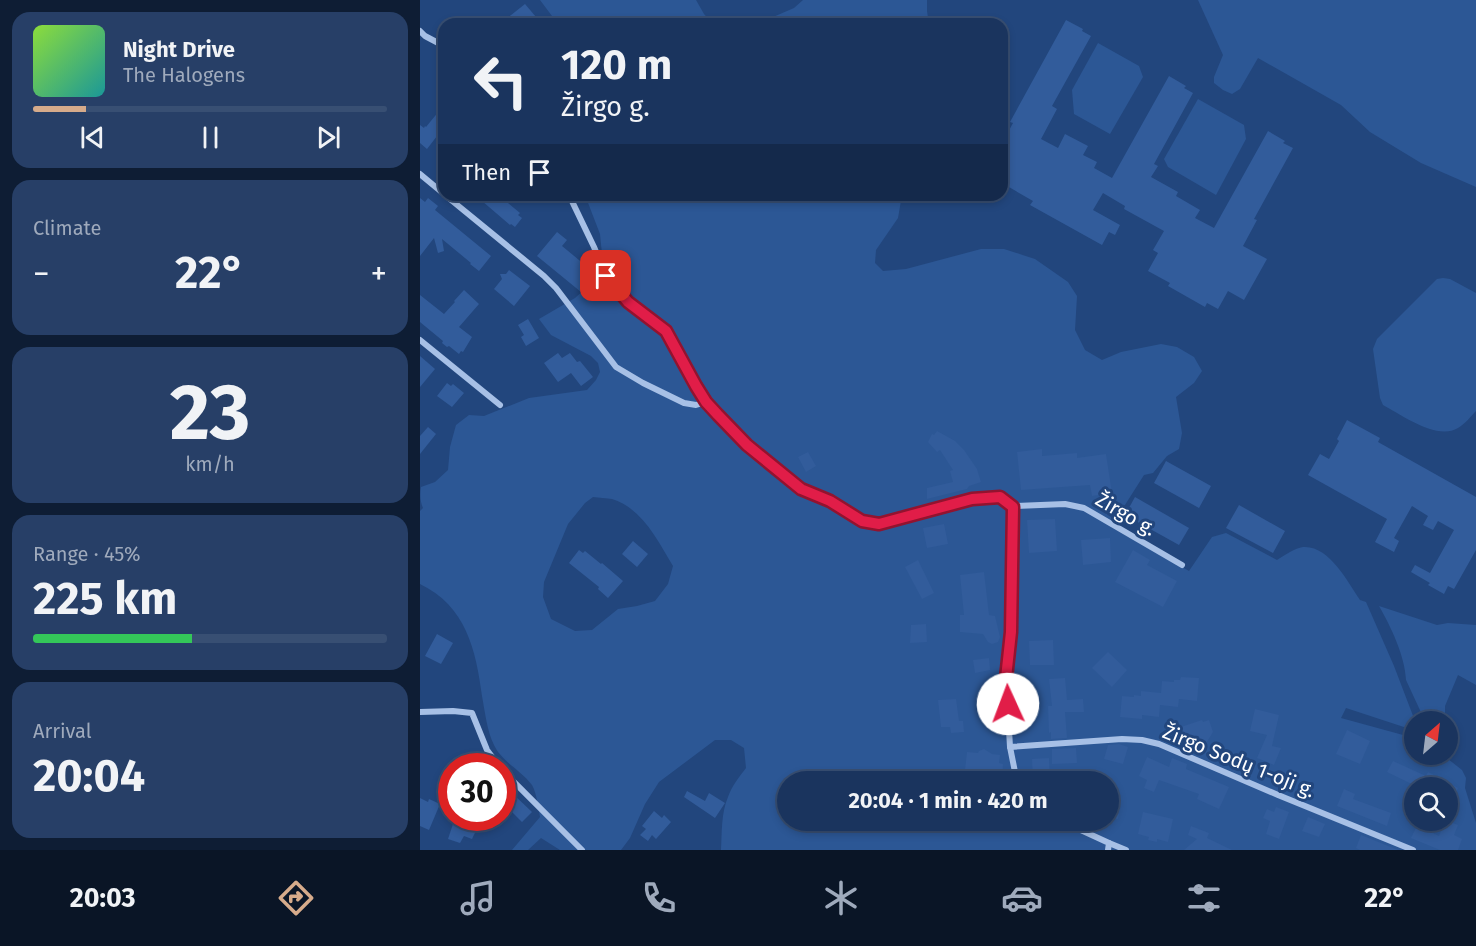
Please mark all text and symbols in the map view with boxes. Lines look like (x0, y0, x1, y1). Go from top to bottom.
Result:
text: Night Drive (123, 36, 235, 63)
text: 120 m (561, 40, 672, 90)
icon: left (462, 42, 540, 120)
text: The Halogens (123, 63, 245, 87)
text: Žirgo g. (561, 91, 650, 123)
icon: previous (76, 121, 109, 154)
icon: pause (194, 121, 227, 154)
icon: next (312, 121, 345, 154)
icon: arrive (523, 156, 556, 189)
text: Then (462, 159, 511, 186)
text: Climate (33, 216, 101, 240)
text: 22° (175, 246, 245, 300)
pin (580, 250, 631, 301)
text: − (33, 254, 50, 294)
text: + (371, 254, 387, 294)
icon: arrive (589, 259, 622, 292)
text: 23 (170, 366, 250, 460)
text: km/h (185, 452, 235, 476)
street label: Žirgo g. (1092, 487, 1160, 541)
text: Range · 45% (33, 542, 140, 566)
text: 225 km (33, 572, 177, 626)
position arrow (976, 672, 1040, 736)
north arrow (1404, 711, 1458, 765)
map controls (1404, 711, 1458, 831)
text: Arrival (33, 719, 92, 743)
street label: Žirgo Sodų 1-oji g. (1159, 719, 1319, 803)
text: 20:04 (33, 749, 145, 803)
speed limit sign: 30 (438, 753, 516, 831)
button: search (1404, 777, 1458, 831)
text: 20:04 · 1 min · 420 m (848, 787, 1048, 814)
icon: directions (275, 877, 317, 919)
icon: music (457, 877, 499, 919)
icon: phone (638, 877, 680, 919)
icon: climate (820, 877, 862, 919)
icon: car (1001, 877, 1043, 919)
icon: filters (1183, 877, 1225, 919)
text: 20:03 (70, 882, 136, 914)
text: 22° (1364, 882, 1406, 914)

